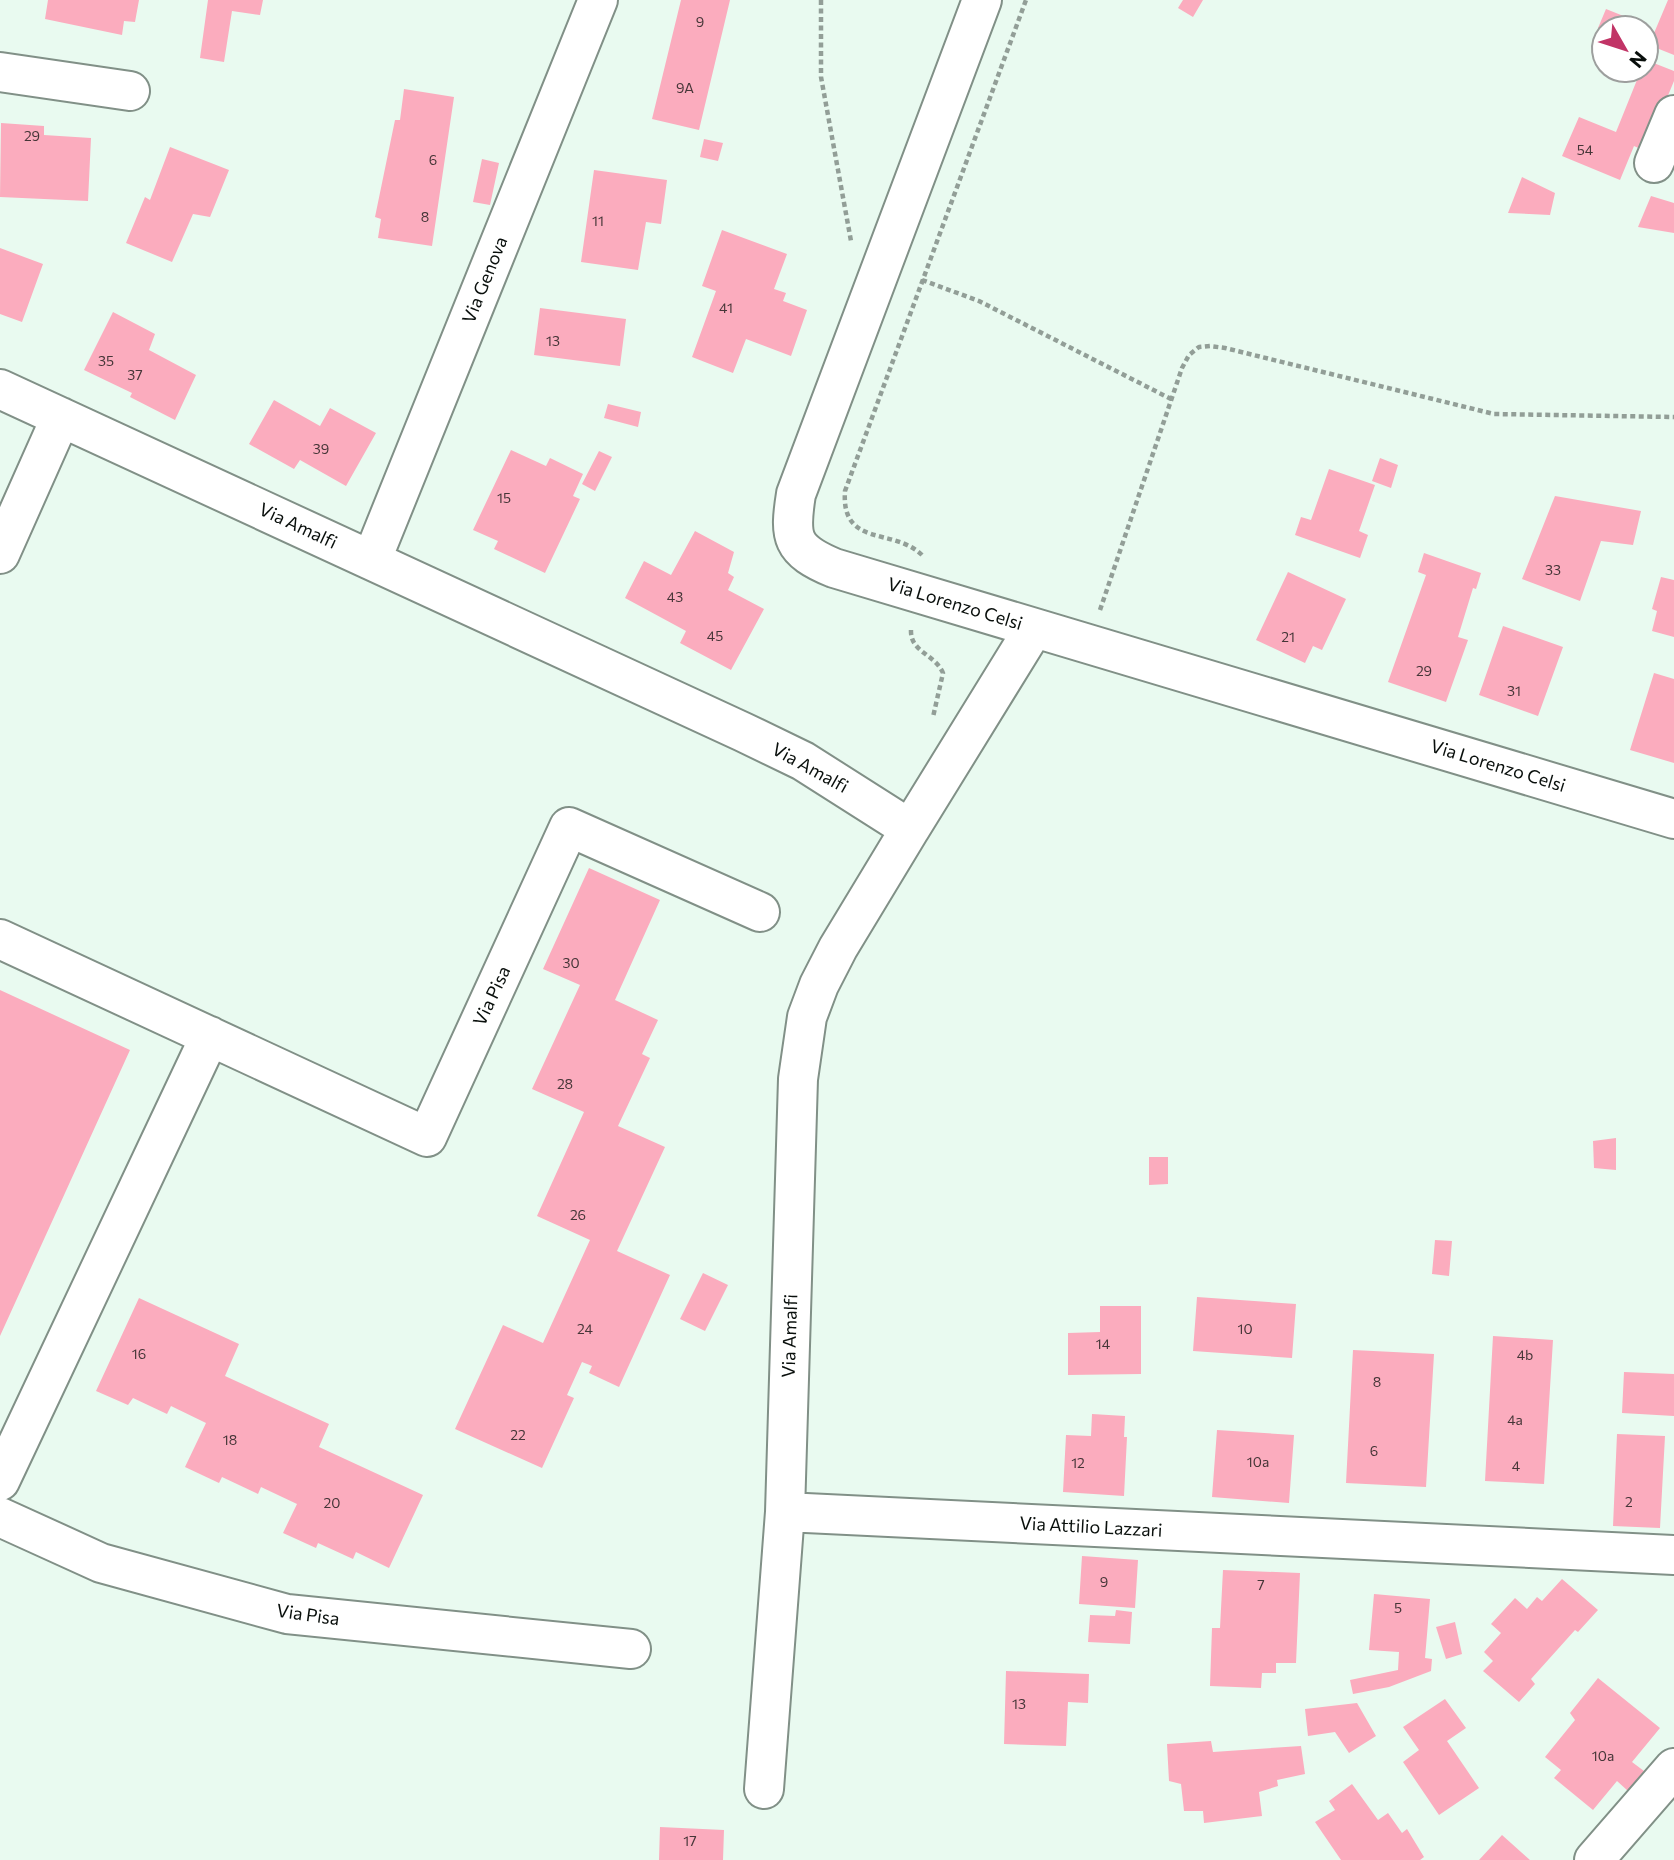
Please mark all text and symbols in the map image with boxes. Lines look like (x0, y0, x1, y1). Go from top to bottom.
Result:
house number: 9 (696, 13, 704, 30)
north arrow (1590, 14, 1660, 84)
text: N (1625, 47, 1652, 73)
house number: 9A (676, 79, 694, 96)
house number: 29 (24, 127, 40, 144)
house number: 54 (1577, 141, 1594, 158)
house number: 6 (429, 151, 437, 168)
house number: 8 (421, 208, 429, 225)
house number: 11 (592, 212, 604, 229)
street label: Via Genova (457, 233, 511, 326)
house number: 41 (719, 299, 733, 316)
house number: 13 (546, 332, 560, 349)
house number: 35 (98, 352, 114, 369)
house number: 37 (127, 366, 143, 383)
house number: 39 (313, 440, 329, 457)
house number: 15 (497, 489, 511, 506)
street label: Via Amalfi (256, 497, 341, 553)
house number: 33 (1545, 561, 1561, 578)
street label: Via Lorenzo Celsi (885, 572, 1025, 634)
house number: 43 (667, 588, 683, 605)
house number: 45 (707, 627, 723, 644)
house number: 21 (1281, 628, 1295, 645)
house number: 29 (1416, 662, 1432, 679)
house number: 31 (1507, 682, 1521, 699)
street label: Via Lorenzo Celsi (1428, 734, 1568, 796)
street label: Via Amalfi (769, 737, 852, 797)
house number: 30 (562, 954, 580, 971)
street label: Via Pisa (468, 962, 514, 1029)
house number: 28 (557, 1075, 573, 1092)
house number: 26 (570, 1206, 586, 1223)
street label: Via Amalfi (777, 1294, 801, 1378)
house number: 24 (577, 1320, 594, 1337)
house number: 10 (1237, 1320, 1253, 1337)
house number: 14 (1096, 1335, 1111, 1352)
house number: 16 (132, 1345, 146, 1362)
house number: 4b (1517, 1346, 1533, 1363)
house number: 8 (1373, 1373, 1381, 1390)
house number: 4a (1507, 1411, 1523, 1428)
house number: 22 (510, 1426, 526, 1443)
house number: 18 (223, 1431, 237, 1448)
house number: 6 (1370, 1442, 1378, 1459)
house number: 10a (1247, 1453, 1269, 1470)
house number: 12 (1071, 1454, 1085, 1471)
house number: 4 (1512, 1457, 1521, 1474)
house number: 2 (1625, 1493, 1633, 1510)
house number: 20 (324, 1494, 340, 1511)
street label: Via Attilio Lazzari (1019, 1511, 1163, 1541)
house number: 9 (1100, 1573, 1108, 1590)
house number: 7 (1257, 1576, 1265, 1593)
street label: Via Pisa (275, 1599, 341, 1629)
house number: 5 (1394, 1599, 1402, 1616)
house number: 13 (1012, 1695, 1026, 1712)
house number: 10a (1592, 1747, 1614, 1764)
house number: 17 (683, 1832, 697, 1849)

